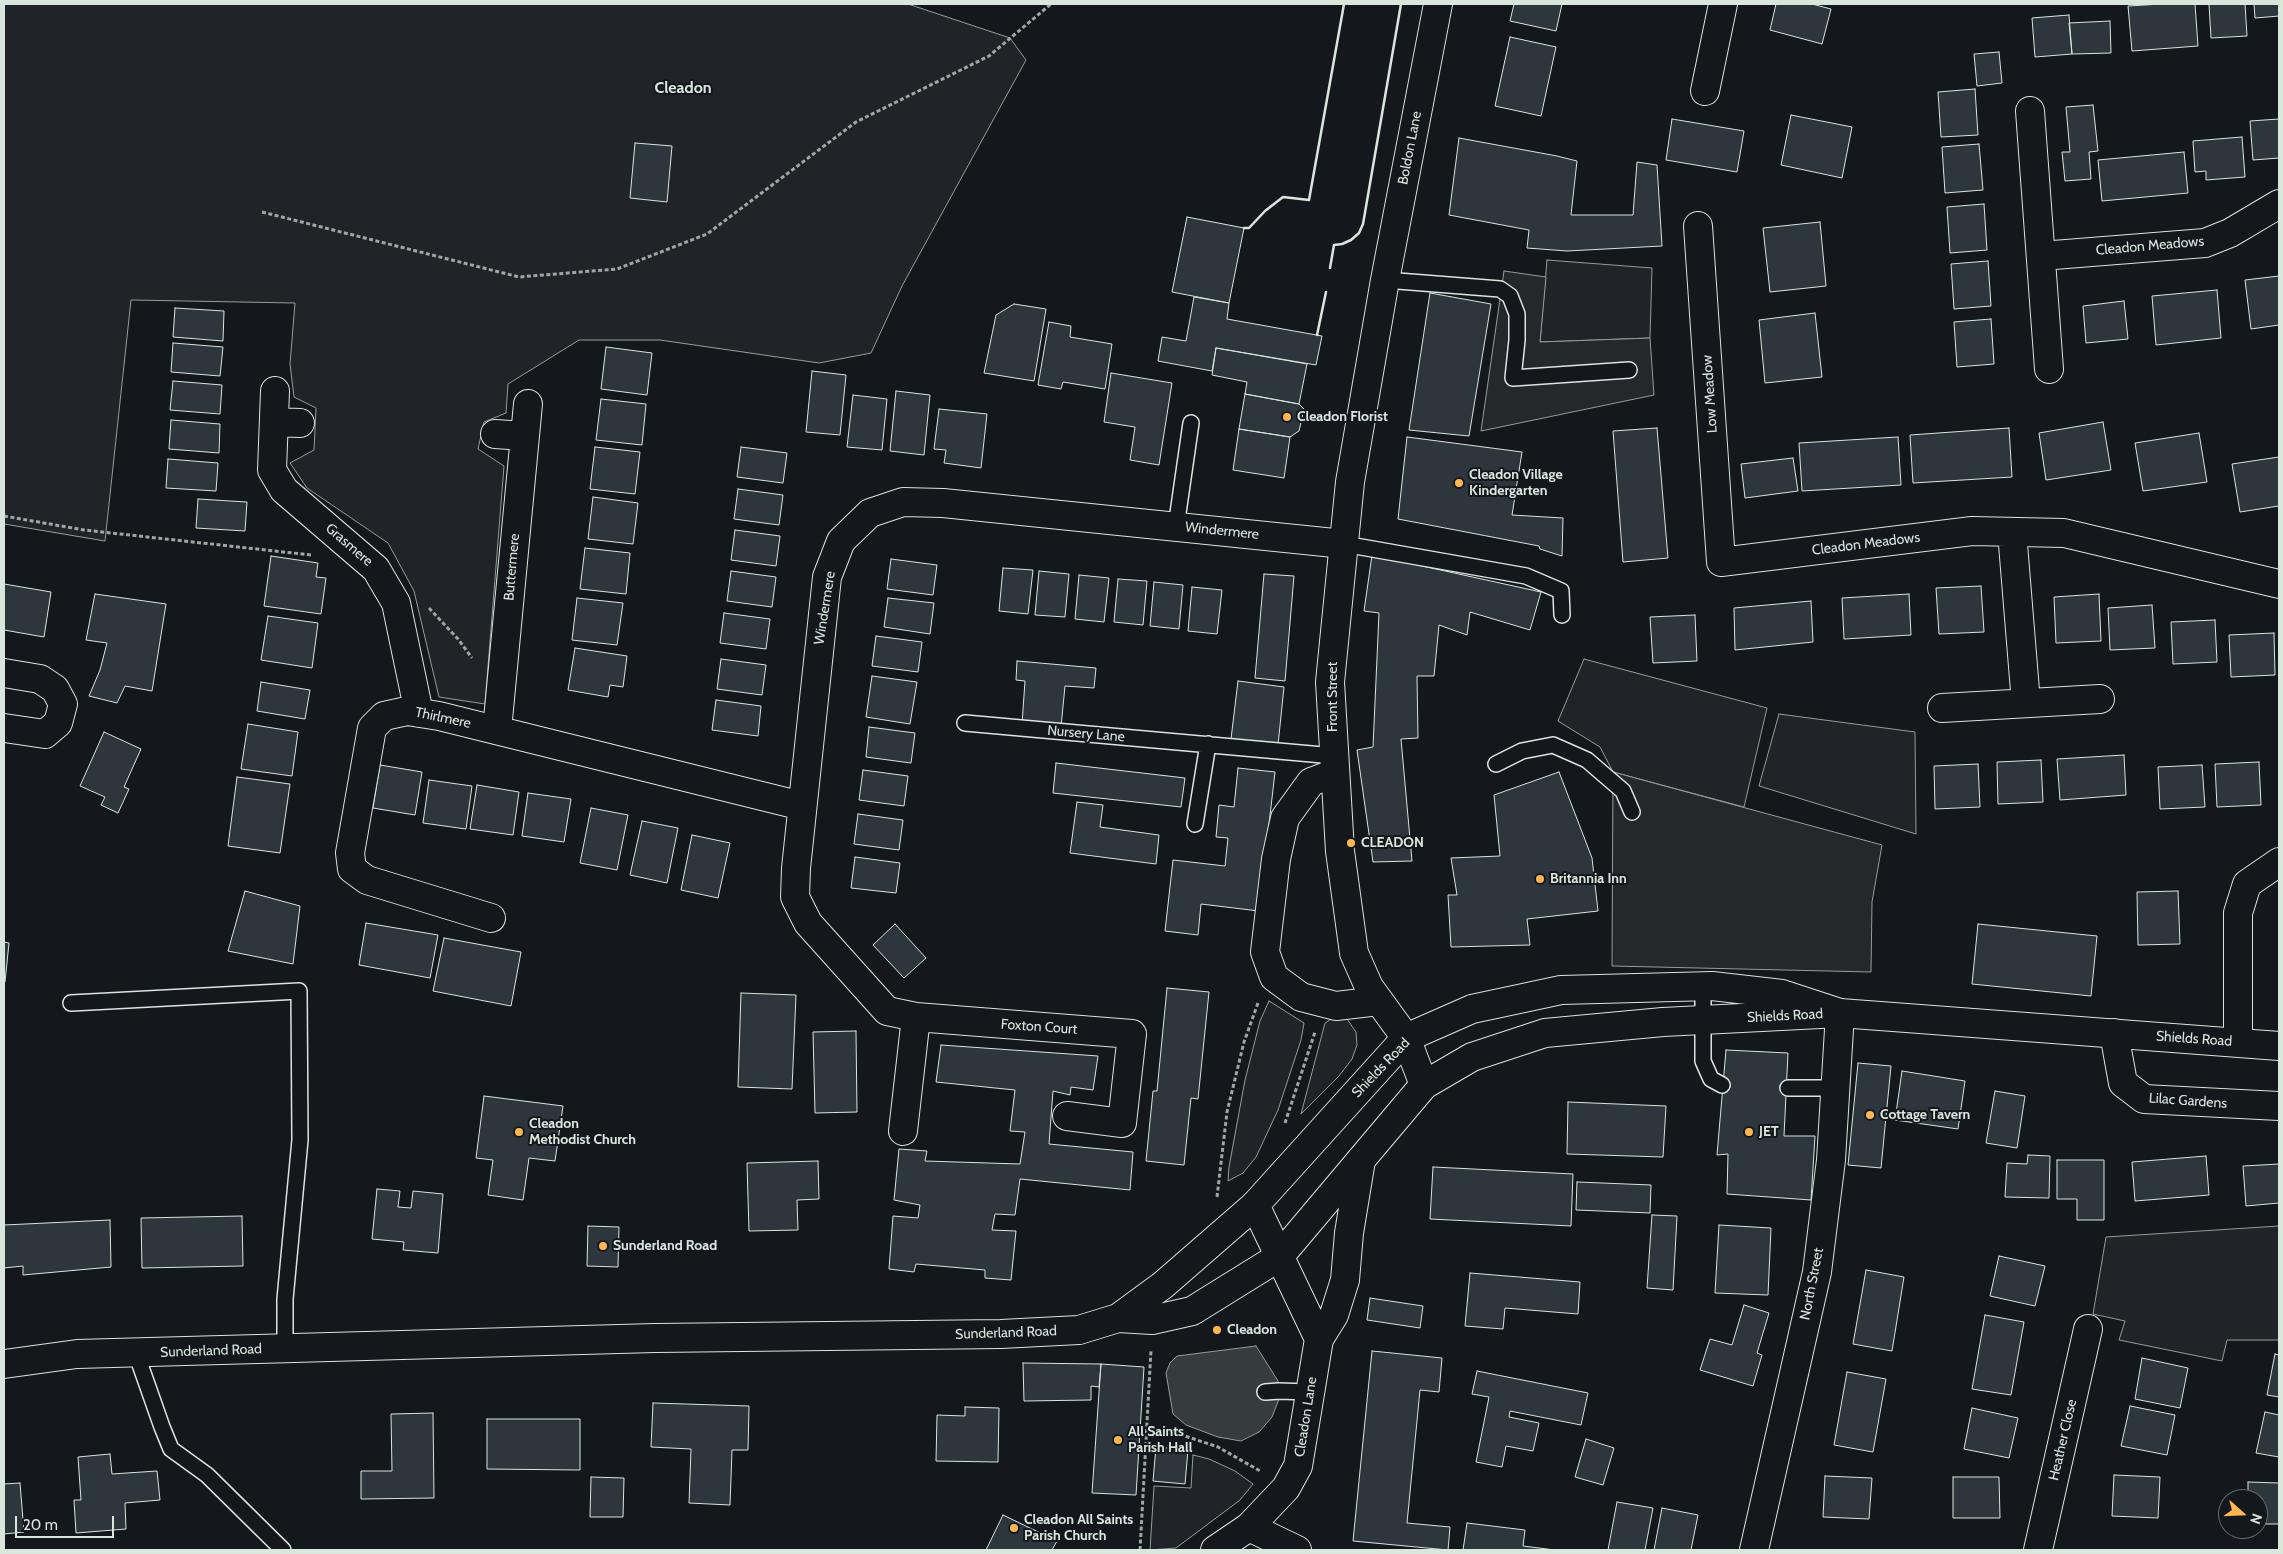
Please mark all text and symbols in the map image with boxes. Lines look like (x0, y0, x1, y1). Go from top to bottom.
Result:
district label: Cleadon (654, 78, 712, 98)
street label: Boldon Lane (1395, 110, 1425, 186)
street label: Cleadon Meadows (2095, 233, 2205, 259)
street label: Low Meadow (1699, 354, 1721, 434)
place label: Cleadon Florist (1297, 409, 1388, 425)
marker: Cleadon Florist (1281, 411, 1293, 423)
place label: Cleadon Village Kindergarten (1469, 467, 1563, 500)
marker: Cleadon Village Kindergarten (1453, 477, 1465, 489)
street label: Windermere (1184, 519, 1260, 543)
street label: Grasmere (322, 520, 376, 570)
street label: Cleadon Meadows (1811, 529, 1921, 559)
street label: Buttermere (501, 533, 523, 601)
street label: Windermere (811, 570, 839, 646)
street label: Front Street (1325, 662, 1341, 732)
street label: Thirlmere (414, 704, 472, 732)
street label: Nursery Lane (1047, 722, 1125, 746)
place label: CLEADON (1361, 835, 1424, 851)
marker: CLEADON (1345, 837, 1357, 849)
place label: Britannia Inn (1550, 871, 1627, 887)
marker: Britannia Inn (1534, 873, 1546, 885)
street label: Shields Road (1747, 1006, 1823, 1026)
street label: Foxton Court (1000, 1016, 1078, 1038)
street label: Shields Road (2155, 1028, 2233, 1050)
street label: Shields Road (1349, 1035, 1413, 1101)
street label: Lilac Gardens (2148, 1090, 2228, 1112)
place label: Cottage Tavern (1880, 1107, 1970, 1123)
marker: Cottage Tavern (1864, 1109, 1876, 1121)
place label: Cleadon Methodist Church (529, 1116, 636, 1148)
place label: JET (1759, 1124, 1779, 1140)
marker: Cleadon Methodist Church (513, 1126, 525, 1138)
marker: JET (1743, 1126, 1755, 1138)
place label: Sunderland Road (613, 1238, 717, 1254)
marker: Sunderland Road (597, 1240, 609, 1252)
street label: North Street (1797, 1246, 1827, 1322)
place label: Cleadon (1227, 1322, 1277, 1338)
street label: Sunderland Road (955, 1323, 1057, 1343)
marker: Cleadon (1211, 1324, 1223, 1336)
street label: Sunderland Road (160, 1341, 262, 1361)
street label: Cleadon Lane (1291, 1376, 1321, 1458)
street label: Heather Close (2045, 1398, 2081, 1482)
place label: All Saints Parish Hall (1128, 1424, 1192, 1456)
marker: All Saints Parish Hall (1112, 1434, 1124, 1446)
north arrow (2218, 1489, 2268, 1539)
scale bar (18, 1506, 116, 1538)
text: N (2246, 1511, 2266, 1527)
place label: Cleadon All Saints Parish Church (1024, 1512, 1133, 1544)
text: 20 m (23, 1516, 58, 1534)
marker: Cleadon All Saints Parish Church (1008, 1522, 1020, 1534)

